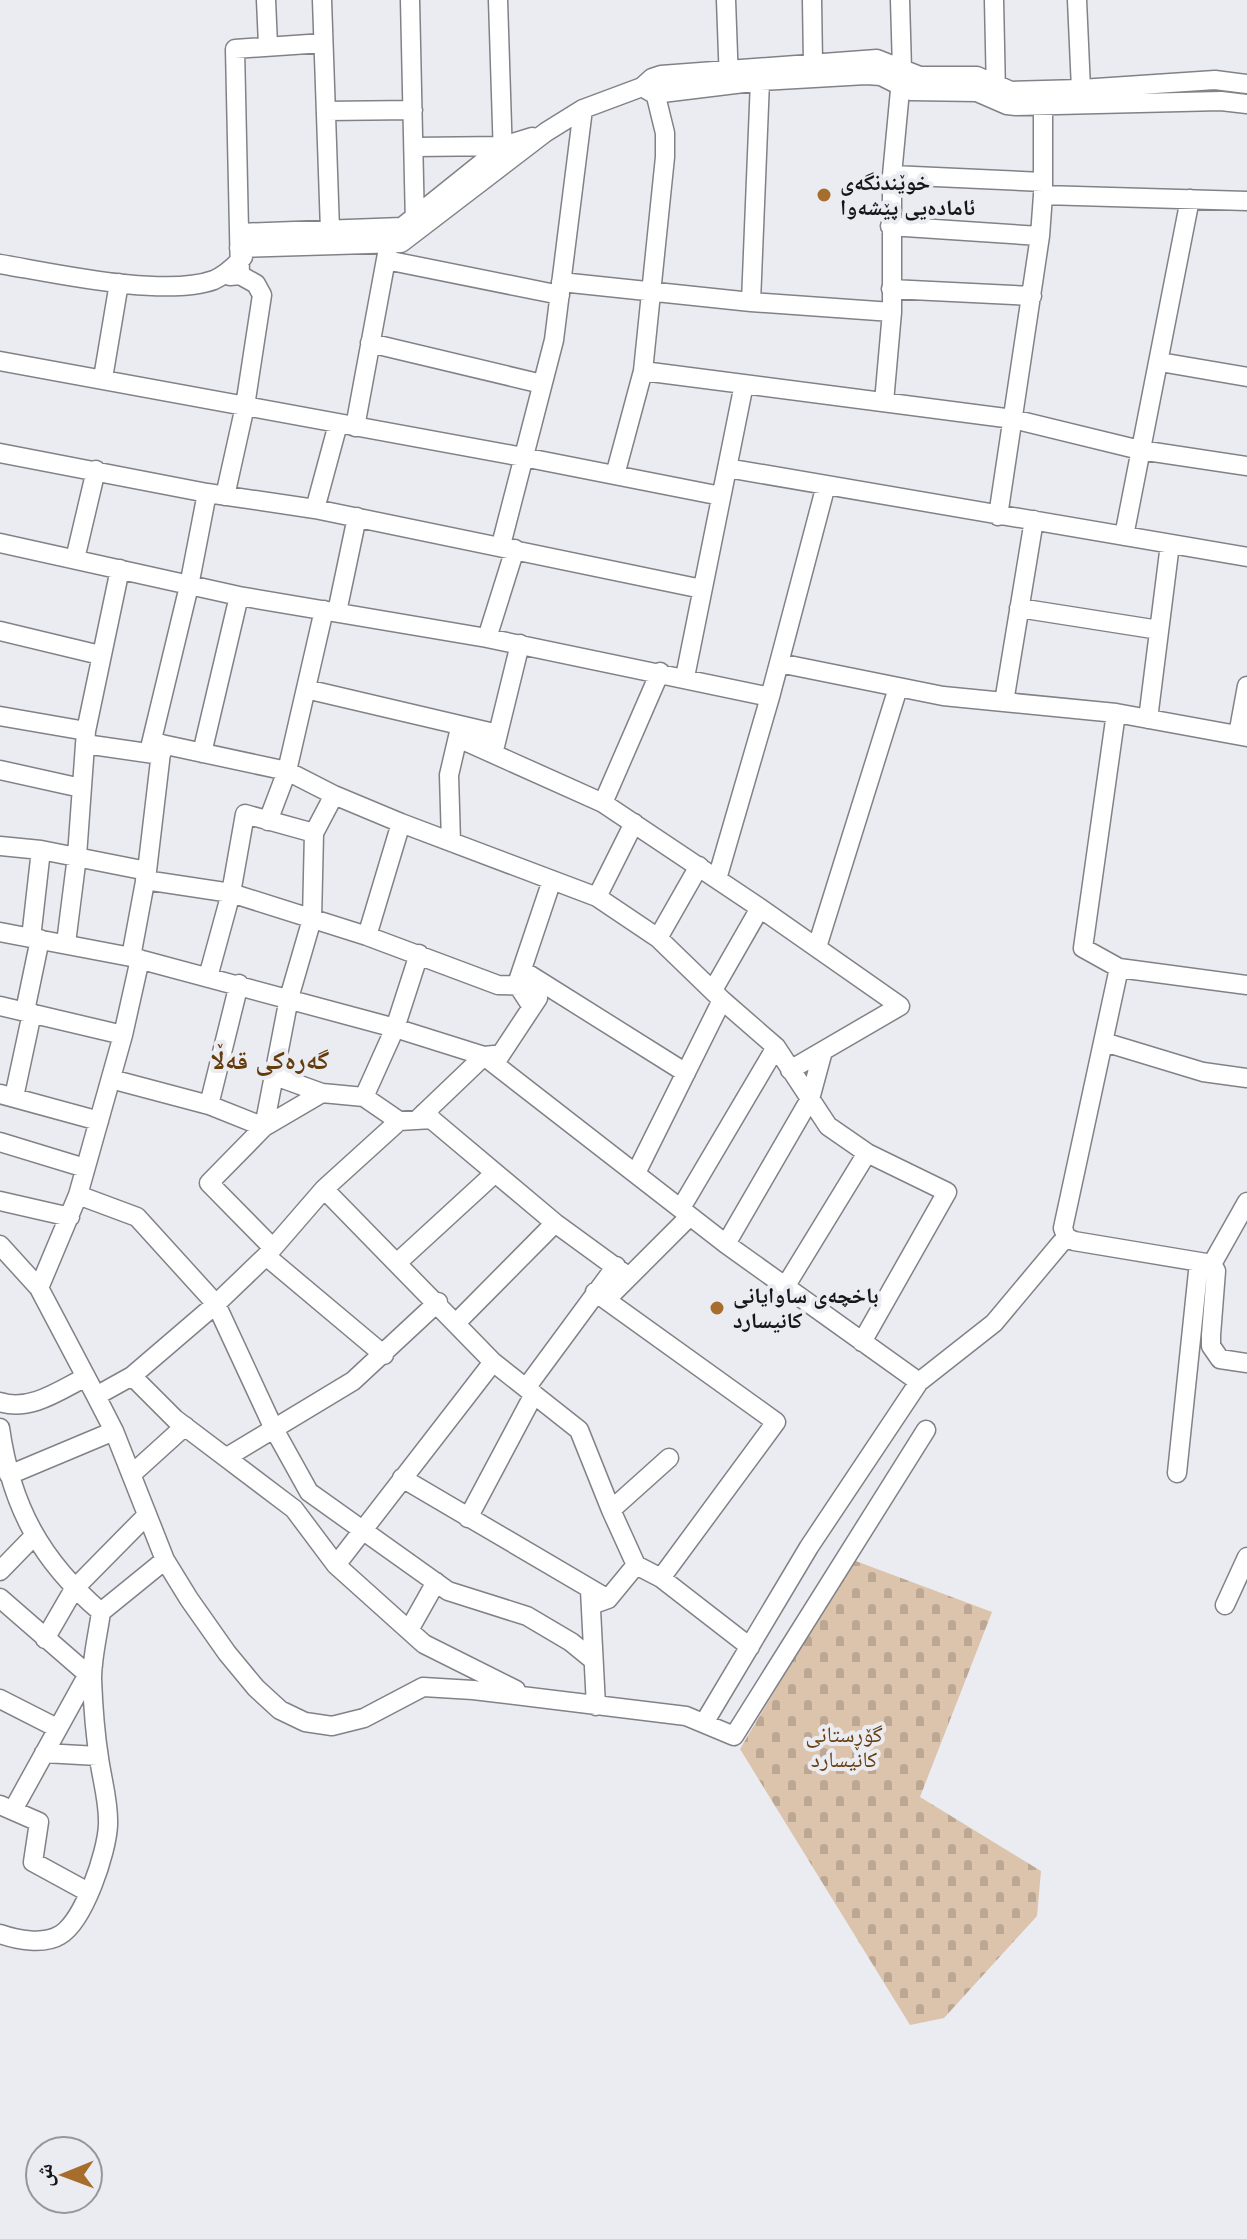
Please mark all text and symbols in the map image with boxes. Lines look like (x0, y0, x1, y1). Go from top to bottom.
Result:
place label: خوێندنگەی ئامادەیی پێشەوا (840, 170, 975, 221)
marker: خوێندنگەی ئامادەیی پێشەوا (815, 186, 833, 204)
district label: گەرەکی قەڵا (211, 1043, 330, 1076)
place label: باخچەی ساوایانی کانیسارد (733, 1283, 879, 1333)
marker: باخچەی ساوایانی کانیسارد (708, 1299, 726, 1317)
park label: گۆڕستانی کانیسارد (805, 1722, 883, 1772)
north arrow (24, 2135, 104, 2215)
text: ش (32, 2163, 58, 2187)

